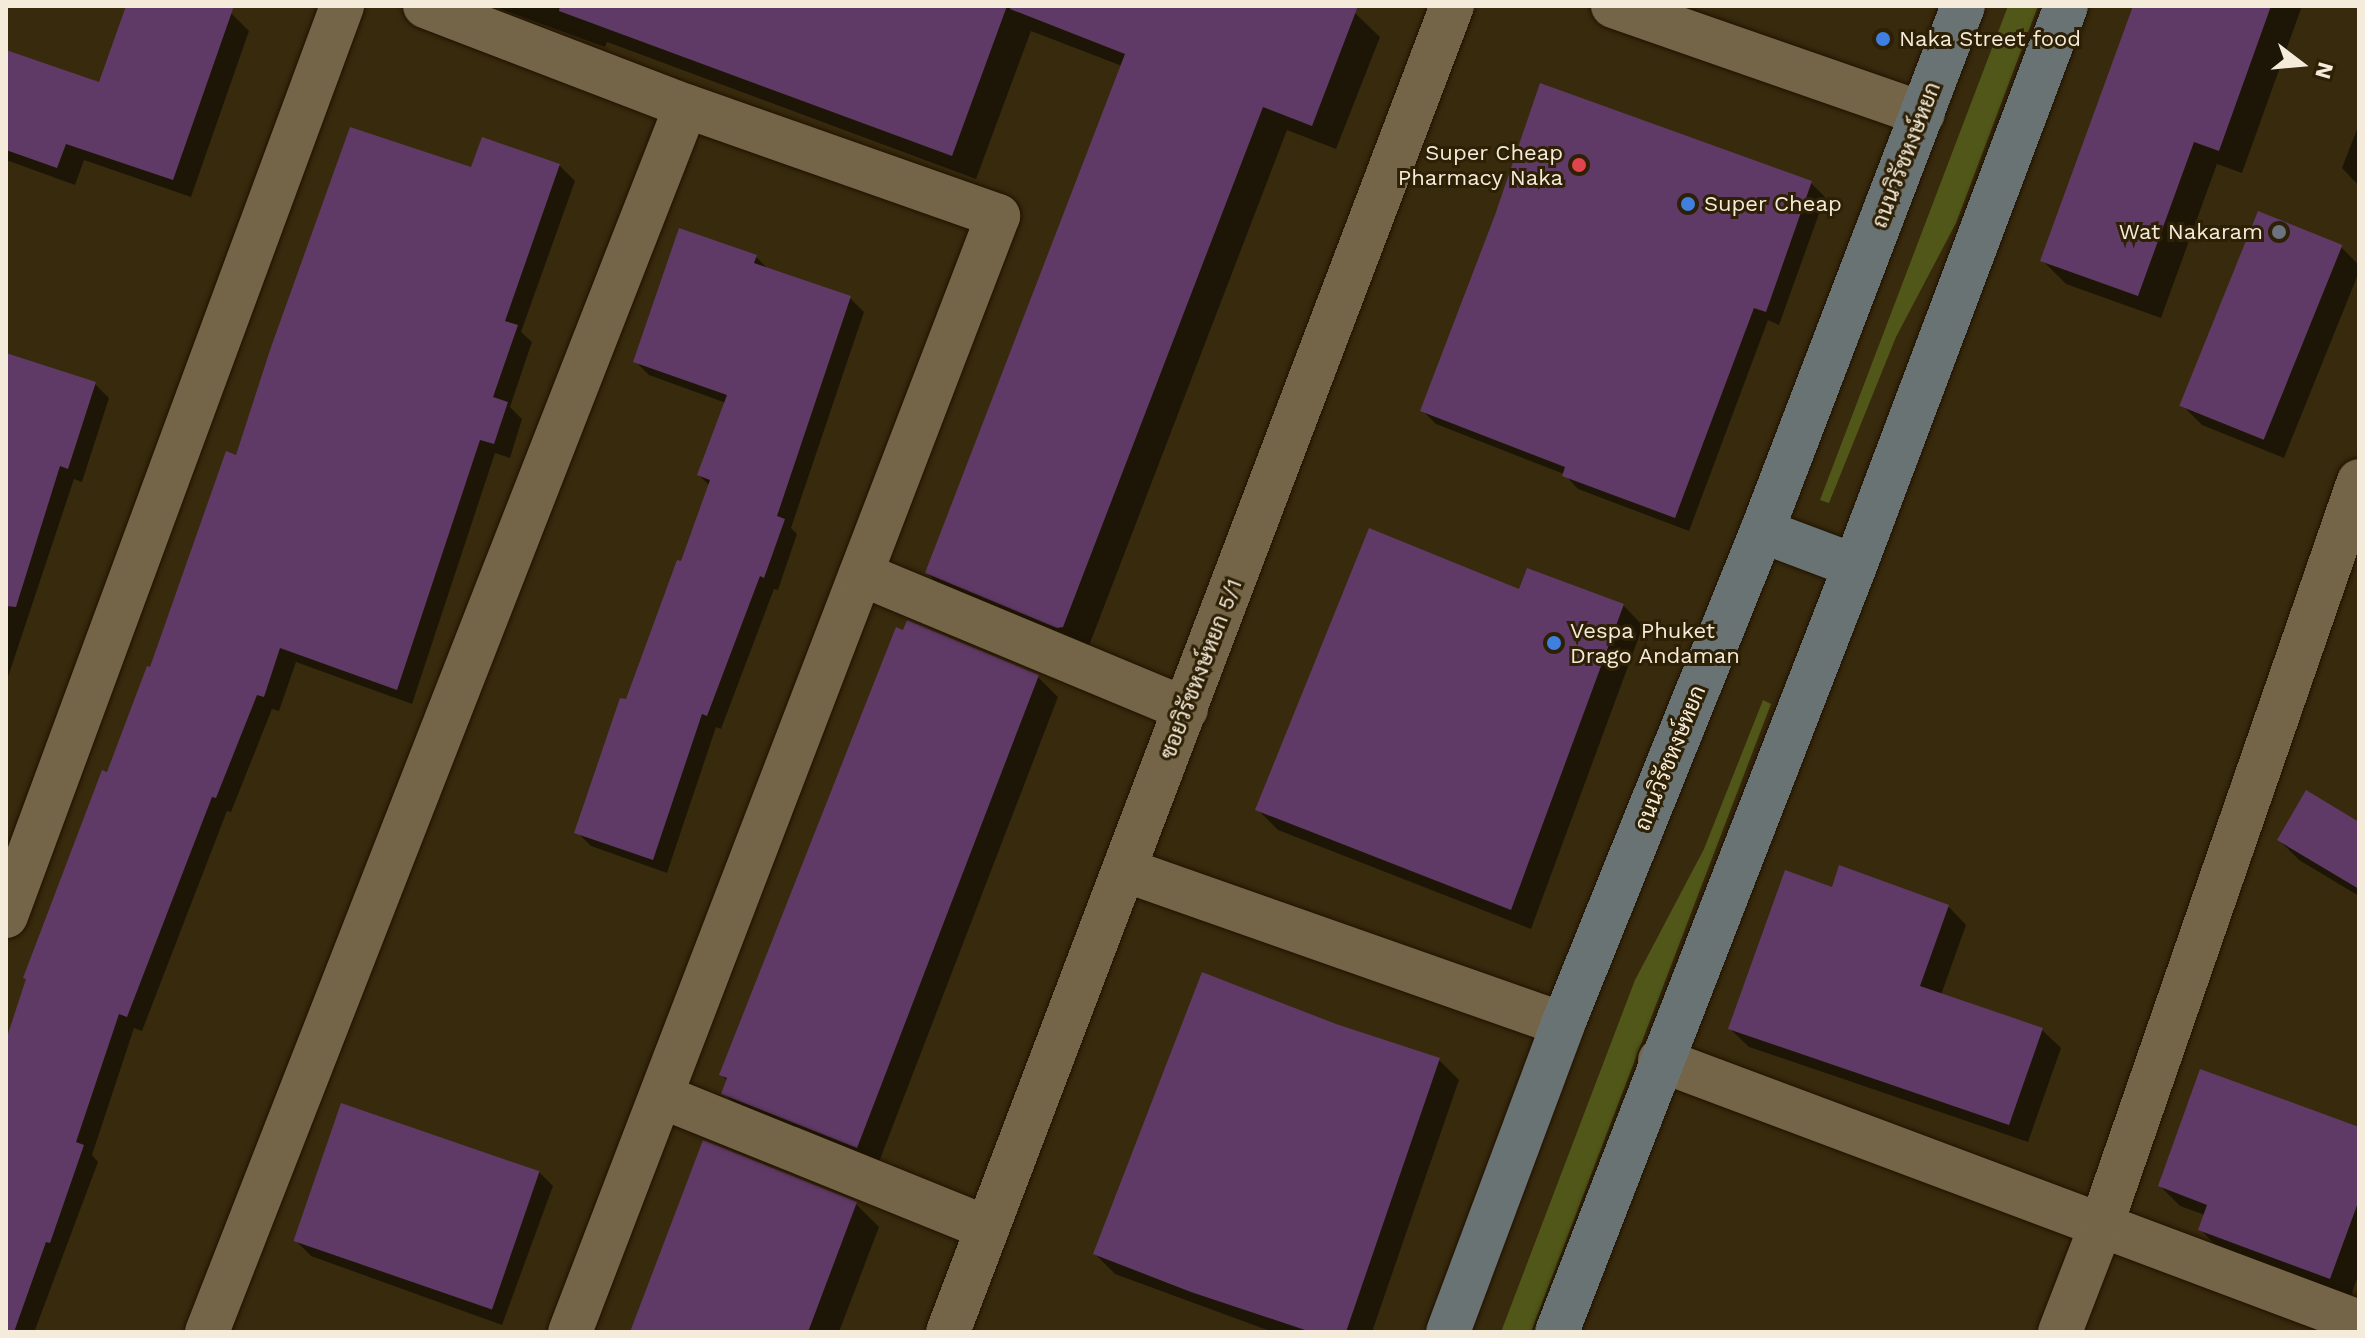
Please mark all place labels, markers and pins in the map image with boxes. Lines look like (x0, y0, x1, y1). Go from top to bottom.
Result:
place label: Naka Street food (1899, 26, 2082, 52)
marker: Naka Street food (1874, 30, 1892, 48)
place label: Super Cheap Pharmacy Naka (1397, 139, 1563, 190)
marker: Super Cheap Pharmacy Naka (1570, 156, 1588, 174)
place label: Super Cheap (1704, 191, 1842, 217)
marker: Super Cheap (1679, 195, 1697, 213)
place label: Wat Nakaram (2119, 219, 2263, 245)
marker: Wat Nakaram (2270, 223, 2288, 241)
place label: Vespa Phuket Drago Andaman (1570, 617, 1741, 668)
marker: Vespa Phuket Drago Andaman (1545, 634, 1563, 652)

